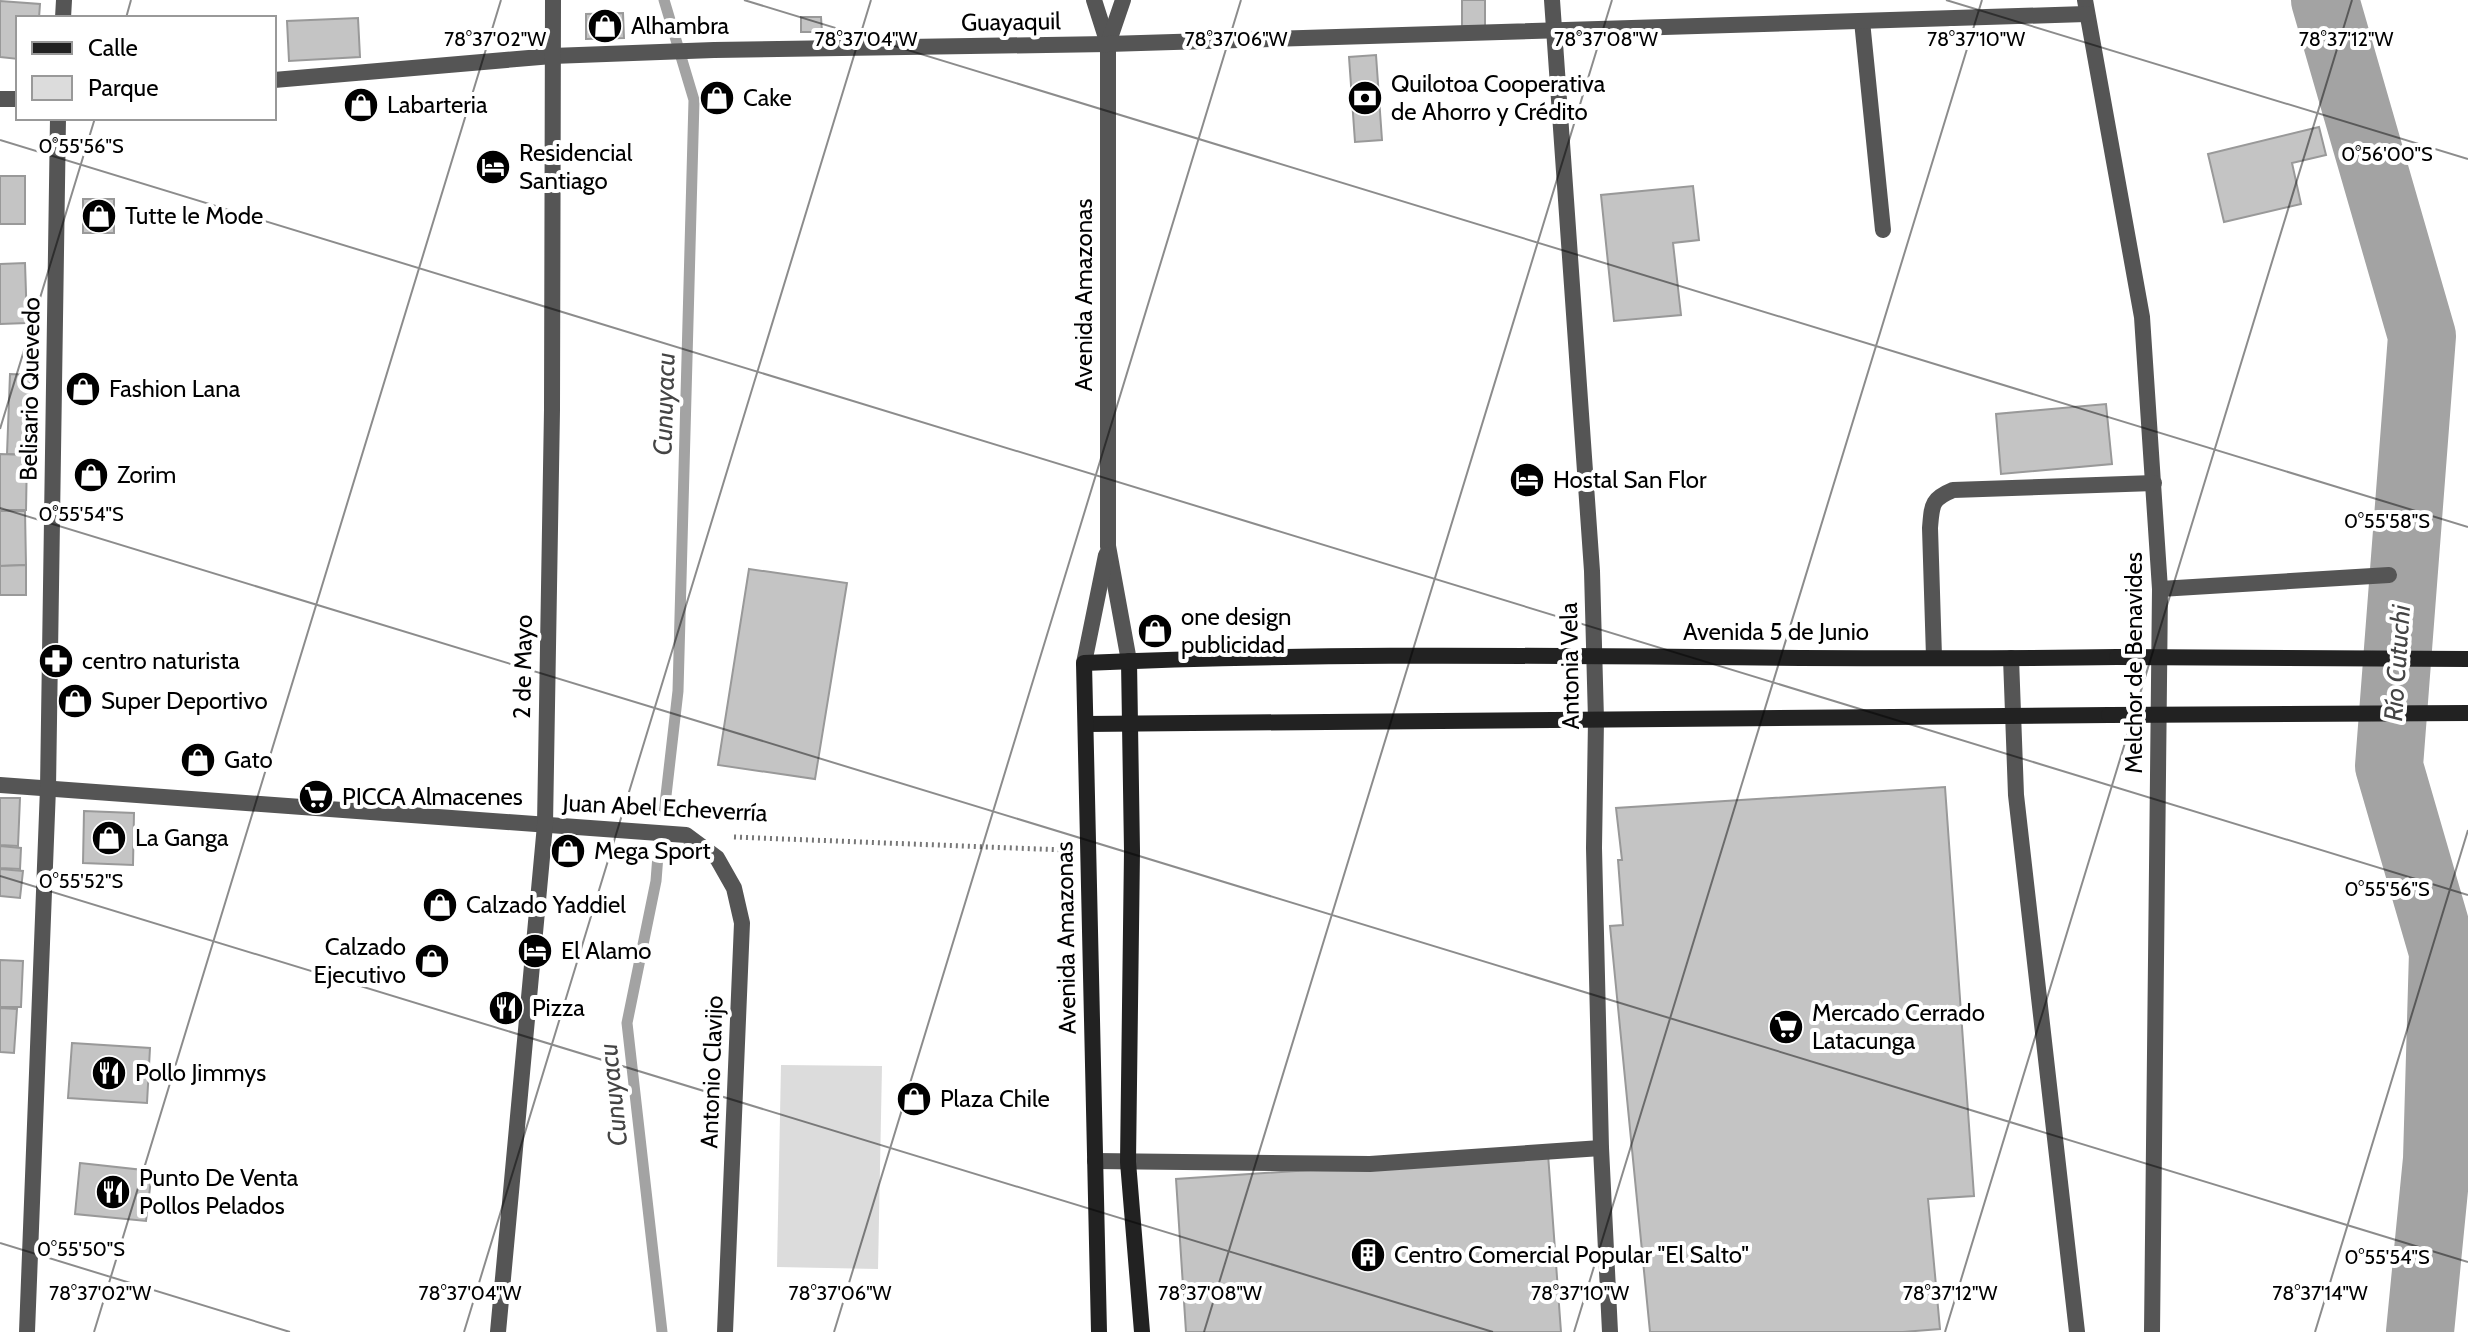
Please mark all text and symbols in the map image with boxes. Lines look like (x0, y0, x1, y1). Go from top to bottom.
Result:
street label: Guayaquil (961, 6, 1061, 37)
shop icon: Alhambra (586, 7, 624, 45)
place label: Alhambra (631, 11, 730, 40)
legend (16, 16, 276, 120)
text: 78°37'02"W (444, 27, 546, 51)
text: 78°37'04"W (815, 27, 918, 51)
text: 78°37'06"W (1185, 27, 1288, 51)
text: 78°37'08"W (1554, 27, 1658, 51)
text: 78°37'10"W (1927, 27, 2025, 51)
text: 78°37'12"W (2299, 27, 2393, 51)
text: Calle (88, 33, 138, 62)
place label: Quilotoa Cooperativa de Ahorro y Crédito (1391, 69, 1606, 126)
text: Parque (88, 73, 158, 102)
shop icon: Cake (698, 79, 736, 117)
bank icon: Quilotoa Cooperativa de Ahorro y Crédito (1346, 79, 1384, 117)
place label: Cake (743, 83, 792, 112)
shop icon: Labarteria (342, 86, 380, 124)
place label: Labarteria (387, 90, 488, 119)
text: 0°55'56"S (38, 134, 124, 158)
place label: Residencial Santiago (519, 138, 633, 195)
text: 0°56'00"S (2341, 142, 2433, 166)
hotel icon: Residencial Santiago (474, 148, 512, 186)
shop icon: Tutte le Mode (80, 197, 118, 235)
street label: Avenida Amazonas (1069, 198, 1098, 392)
place label: Tutte le Mode (125, 201, 263, 230)
street label: Belisario Quevedo (13, 297, 46, 481)
water label: Cunuyacu (646, 352, 682, 456)
shop icon: Fashion Lana (64, 370, 102, 408)
place label: Fashion Lana (109, 374, 241, 403)
shop icon: Zorim (72, 456, 110, 494)
place label: Zorim (117, 460, 176, 489)
hotel icon: Hostal San Flor (1508, 461, 1546, 499)
place label: Hostal San Flor (1553, 465, 1707, 494)
text: 0°55'54"S (38, 502, 124, 526)
text: 0°55'58"S (2344, 509, 2430, 533)
street label: Melchor de Benavides (2119, 552, 2148, 774)
place label: one design publicidad (1181, 602, 1291, 659)
street label: Antonia Vela (1554, 602, 1585, 730)
water label: Río Cutuchi (2377, 603, 2417, 722)
shop icon: one design publicidad (1136, 612, 1174, 650)
street label: 2 de Mayo (507, 615, 538, 719)
street label: Avenida 5 de Junio (1683, 617, 1869, 646)
pharmacy icon: centro naturista (37, 642, 75, 680)
place label: centro naturista (82, 646, 240, 675)
shop icon: Super Deportivo (56, 682, 94, 720)
place label: Super Deportivo (101, 686, 268, 715)
shop icon: Gato (179, 741, 217, 779)
place label: Gato (224, 745, 273, 774)
supermarket icon: PICCA Almacenes (297, 778, 335, 816)
place label: PICCA Almacenes (342, 782, 523, 811)
street label: Juan Abel Echeverría (561, 788, 769, 827)
shop icon: La Ganga (90, 819, 128, 857)
place label: La Ganga (135, 823, 229, 852)
shop icon: Mega Sport (549, 832, 587, 870)
place label: Mega Sport (594, 836, 710, 865)
street label: Avenida Amazonas (1049, 841, 1082, 1035)
text: 0°55'52"S (39, 869, 123, 893)
text: 0°55'56"S (2344, 877, 2430, 901)
shop icon: Calzado Yaddiel (421, 886, 459, 924)
place label: Calzado Yaddiel (466, 890, 626, 919)
place label: Calzado Ejecutivo (313, 932, 406, 989)
hotel icon: El Alamo (516, 932, 554, 970)
place label: El Alamo (561, 936, 651, 965)
shop icon: Calzado Ejecutivo (413, 942, 451, 980)
restaurant icon: Pizza (487, 989, 525, 1027)
place label: Pizza (532, 993, 585, 1022)
street label: Antonio Clavijo (694, 995, 729, 1149)
place label: Mercado Cerrado Latacunga (1812, 998, 1985, 1055)
supermarket icon: Mercado Cerrado Latacunga (1767, 1008, 1805, 1046)
water label: Cunuyacu (592, 1042, 634, 1148)
restaurant icon: Pollo Jimmys (90, 1054, 128, 1092)
place label: Pollo Jimmys (135, 1058, 266, 1087)
shop icon: Plaza Chile (895, 1080, 933, 1118)
place label: Plaza Chile (940, 1084, 1050, 1113)
place label: Punto De Venta Pollos Pelados (139, 1163, 299, 1220)
restaurant icon: Punto De Venta Pollos Pelados (94, 1173, 132, 1211)
building icon: Centro Comercial Popular "El Salto" (1349, 1236, 1387, 1274)
text: 0°55'50"S (37, 1237, 125, 1261)
place label: Centro Comercial Popular "El Salto" (1394, 1240, 1749, 1269)
text: 0°55'54"S (2344, 1245, 2430, 1269)
text: 78°37'02"W (49, 1281, 151, 1305)
text: 78°37'04"W (419, 1281, 522, 1305)
text: 78°37'06"W (789, 1281, 892, 1305)
text: 78°37'08"W (1158, 1281, 1262, 1305)
text: 78°37'10"W (1531, 1281, 1629, 1305)
text: 78°37'12"W (1903, 1281, 1997, 1305)
text: 78°37'14"W (2272, 1281, 2368, 1305)

